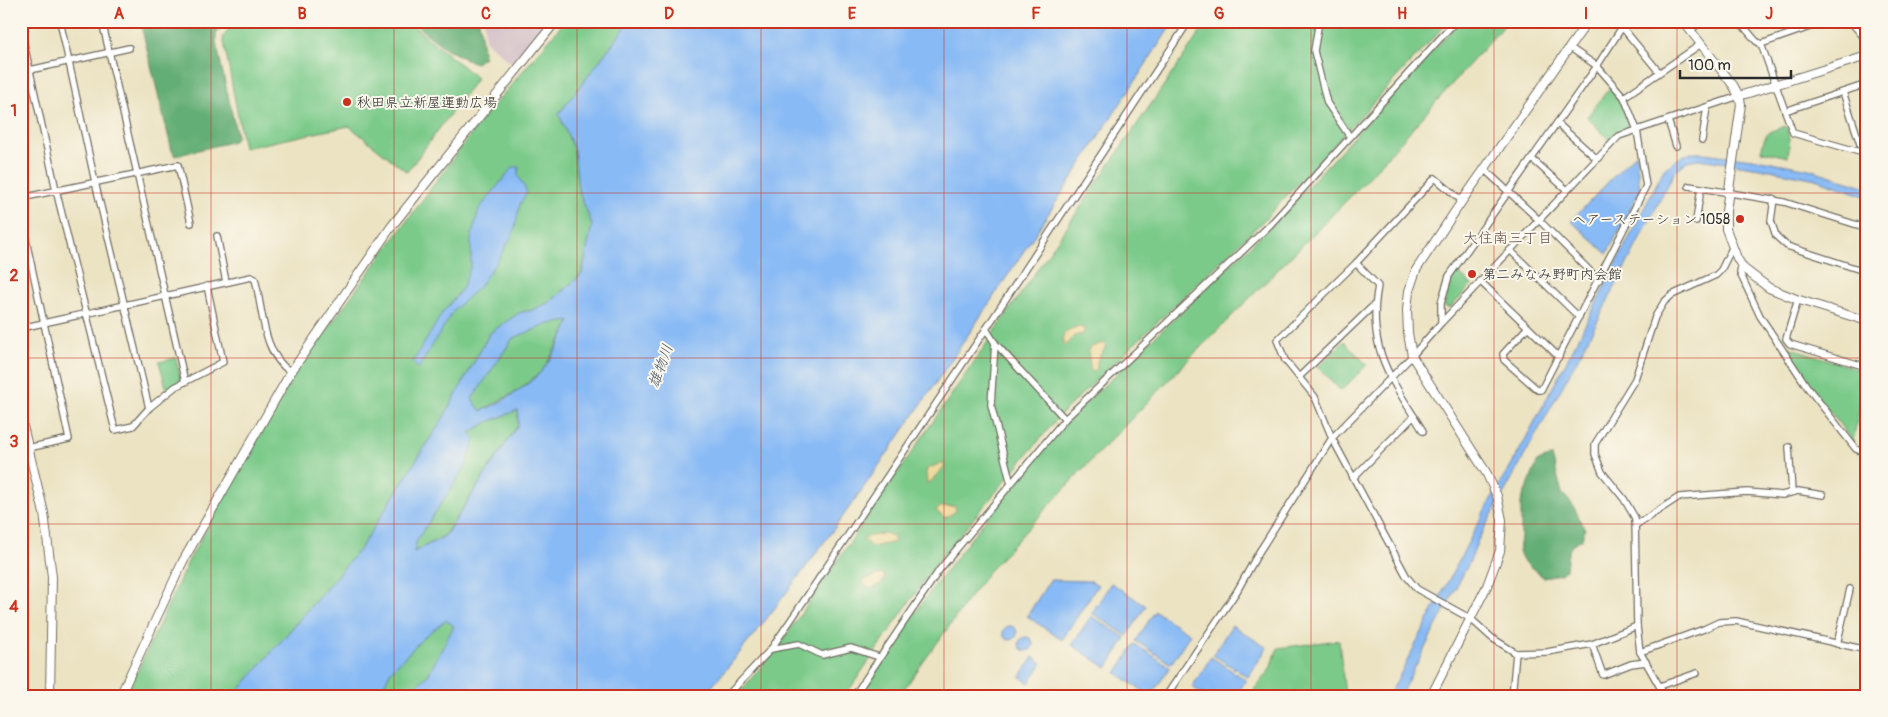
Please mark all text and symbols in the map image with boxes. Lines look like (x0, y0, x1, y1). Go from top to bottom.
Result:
text: A (114, 4, 125, 24)
text: B (297, 4, 307, 24)
text: C (481, 4, 491, 24)
text: D (664, 4, 674, 24)
text: E (848, 4, 857, 24)
text: F (1031, 4, 1041, 24)
text: G (1214, 4, 1225, 24)
text: H (1397, 4, 1407, 24)
text: I (1584, 4, 1588, 24)
text: J (1765, 4, 1773, 24)
scale bar (1680, 48, 1792, 80)
text: 100 m (1688, 56, 1731, 75)
place label: 秋田県立新屋運動広場 (357, 94, 497, 111)
marker: 秋田県立新屋運動広場 (341, 96, 353, 108)
text: 1 (11, 101, 17, 121)
place label: ヘアーステーション 1058 (1572, 211, 1730, 228)
marker: ヘアーステーション 1058 (1734, 213, 1746, 225)
district label: 大住南三丁目 (1463, 229, 1553, 248)
text: 2 (10, 266, 19, 286)
place label: 第二みなみ野町内会館 (1482, 266, 1622, 283)
marker: 第二みなみ野町内会館 (1466, 268, 1478, 280)
water label: 雄物川 (644, 342, 678, 390)
text: 3 (10, 432, 19, 452)
text: 4 (9, 597, 19, 617)

